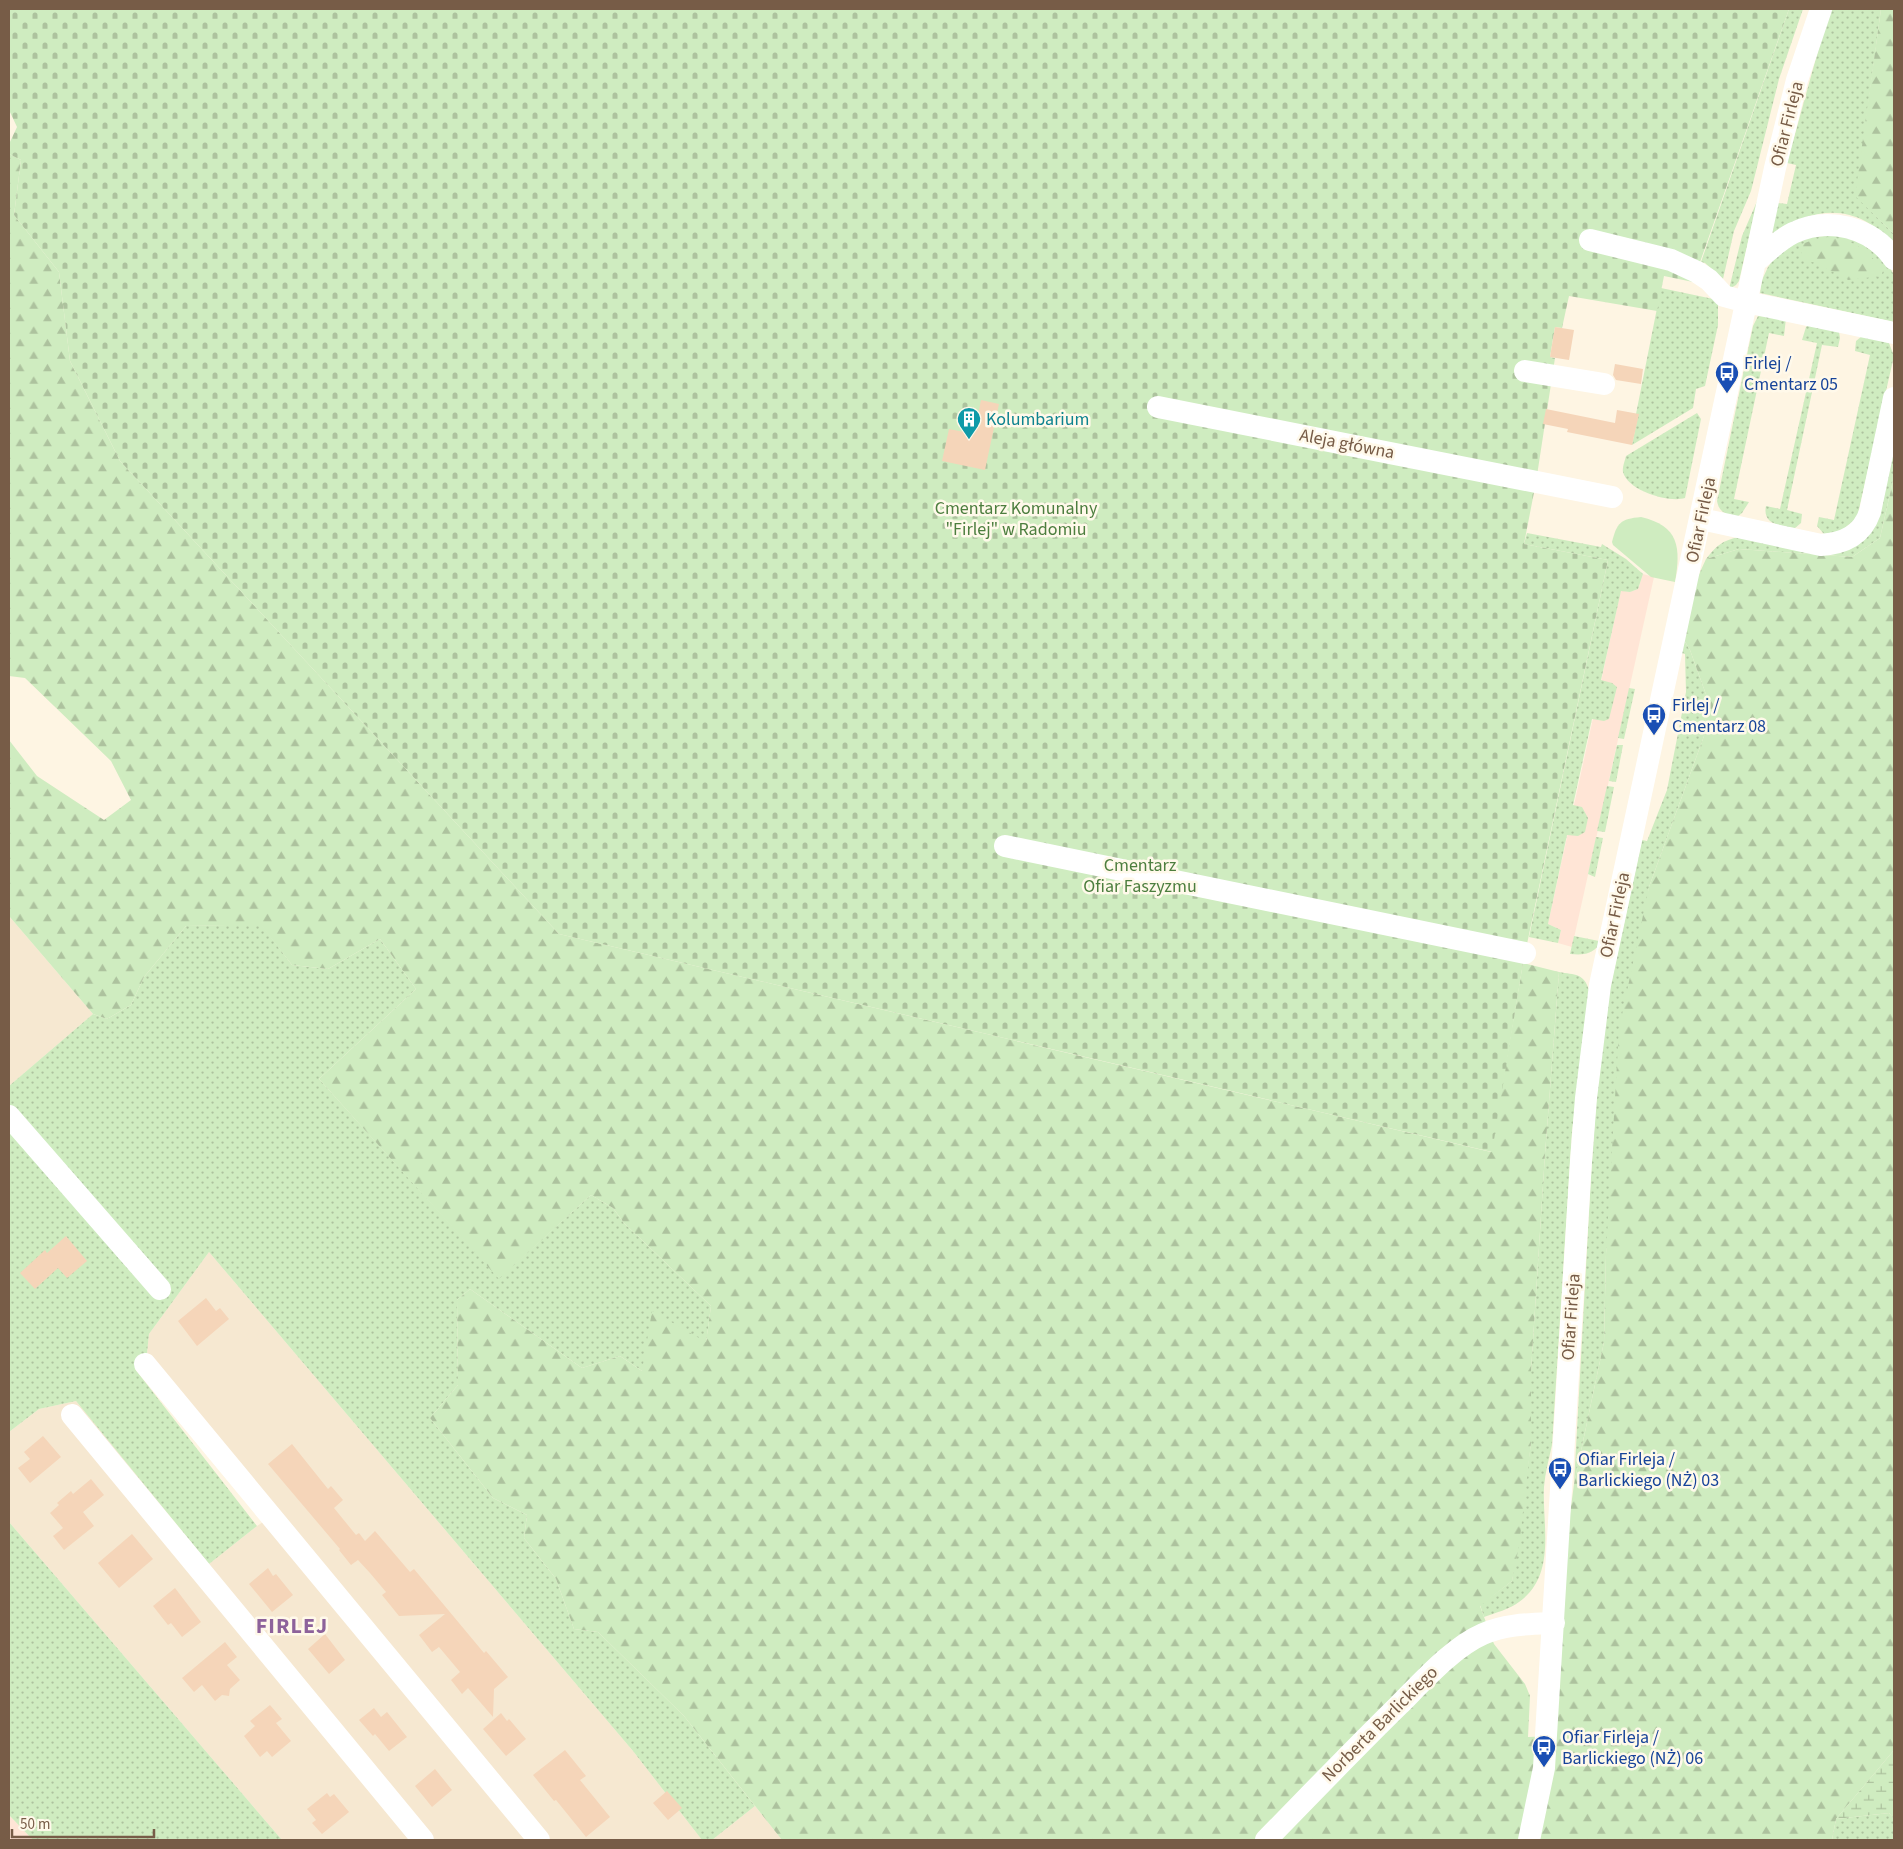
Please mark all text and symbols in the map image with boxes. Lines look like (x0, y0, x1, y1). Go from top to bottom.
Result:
street label: Ofiar Firleja (1764, 79, 1810, 169)
place label: Firlej / Cmentarz 05 (1744, 351, 1838, 397)
bus stop icon: Firlej / Cmentarz 05 (1714, 360, 1740, 394)
building icon: Kolumbarium (956, 406, 982, 440)
place label: Kolumbarium (986, 407, 1090, 432)
street label: Aleja główna (1297, 423, 1397, 465)
street label: Ofiar Firleja (1680, 475, 1722, 565)
park label: Cmentarz Komunalny "Firlej" w Radomiu (935, 496, 1098, 542)
place label: Firlej / Cmentarz 08 (1672, 693, 1766, 739)
bus stop icon: Firlej / Cmentarz 08 (1641, 702, 1667, 736)
park label: Cmentarz Ofiar Faszyzmu (1083, 853, 1197, 899)
street label: Ofiar Firleja (1594, 870, 1636, 960)
street label: Ofiar Firleja (1555, 1273, 1587, 1361)
place label: Ofiar Firleja / Barlickiego (NŻ) 03 (1578, 1447, 1719, 1493)
bus stop icon: Ofiar Firleja / Barlickiego (NŻ) 03 (1547, 1456, 1573, 1490)
district label: FIRLEJ (256, 1610, 328, 1642)
street label: Norberta Barlickiego (1316, 1660, 1444, 1788)
place label: Ofiar Firleja / Barlickiego (NŻ) 06 (1562, 1725, 1703, 1771)
bus stop icon: Ofiar Firleja / Barlickiego (NŻ) 06 (1531, 1734, 1557, 1768)
scale bar (12, 1806, 155, 1838)
text: 50 m (20, 1814, 50, 1835)

